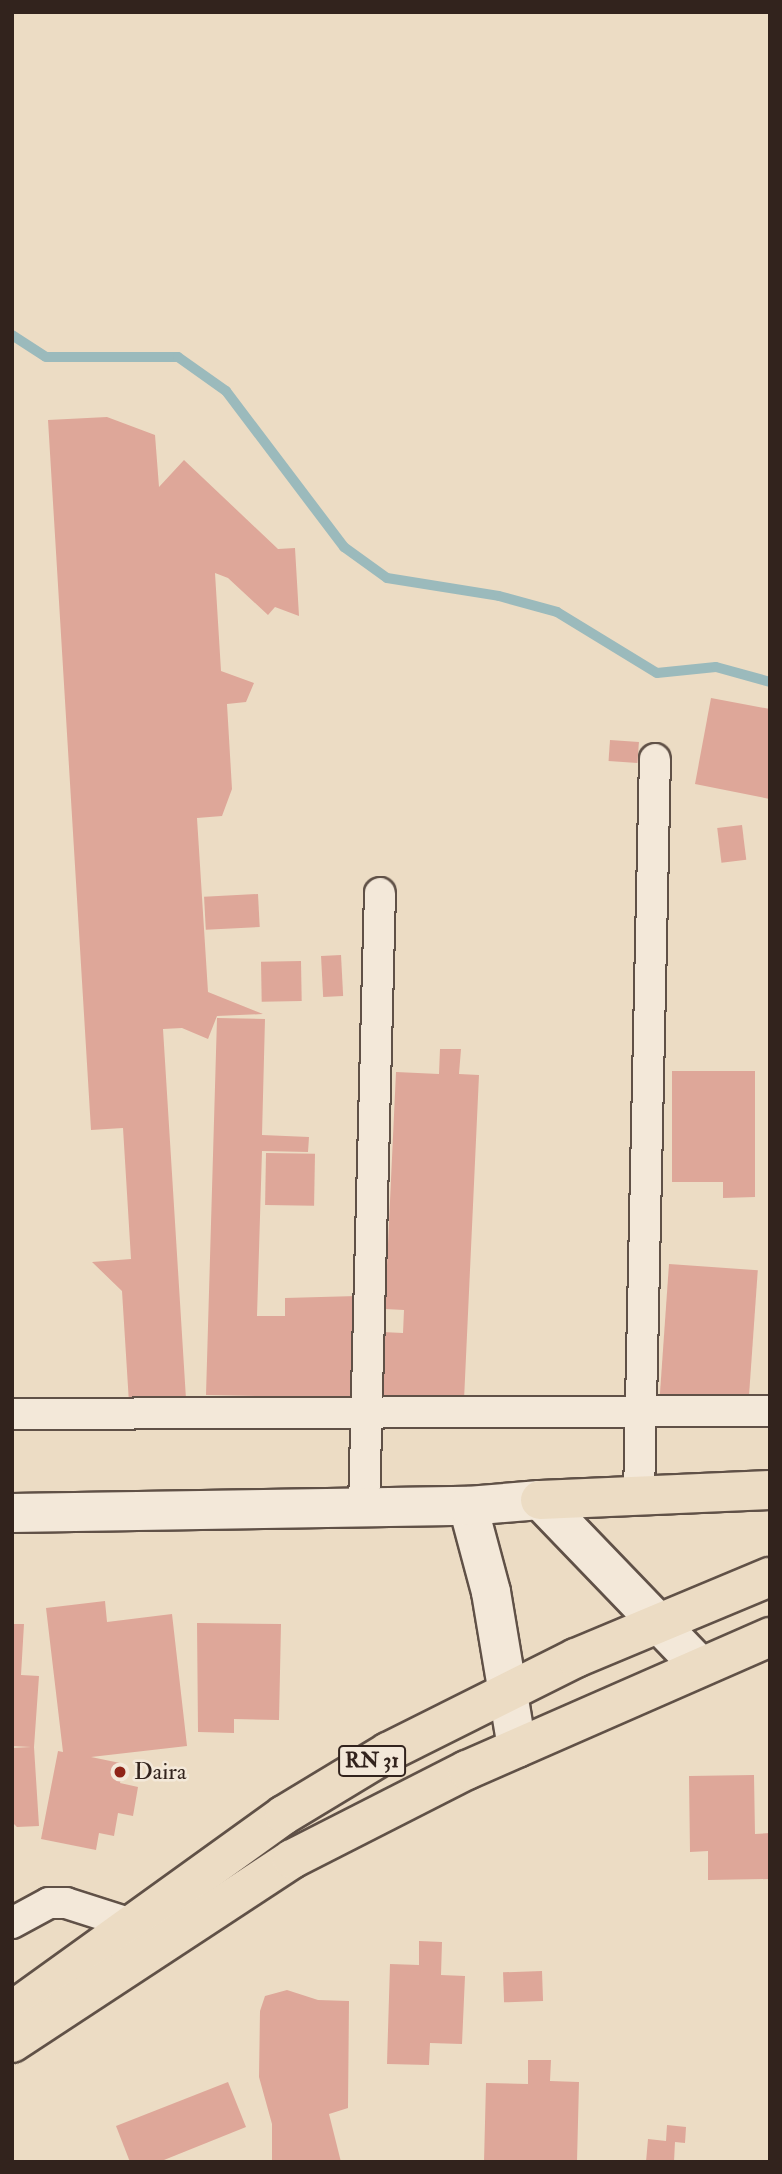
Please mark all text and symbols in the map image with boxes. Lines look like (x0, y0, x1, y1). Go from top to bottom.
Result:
road number: RN 31 (337, 1744, 407, 1778)
place label: Daira (134, 1758, 186, 1786)
marker: Daira (112, 1764, 128, 1780)

